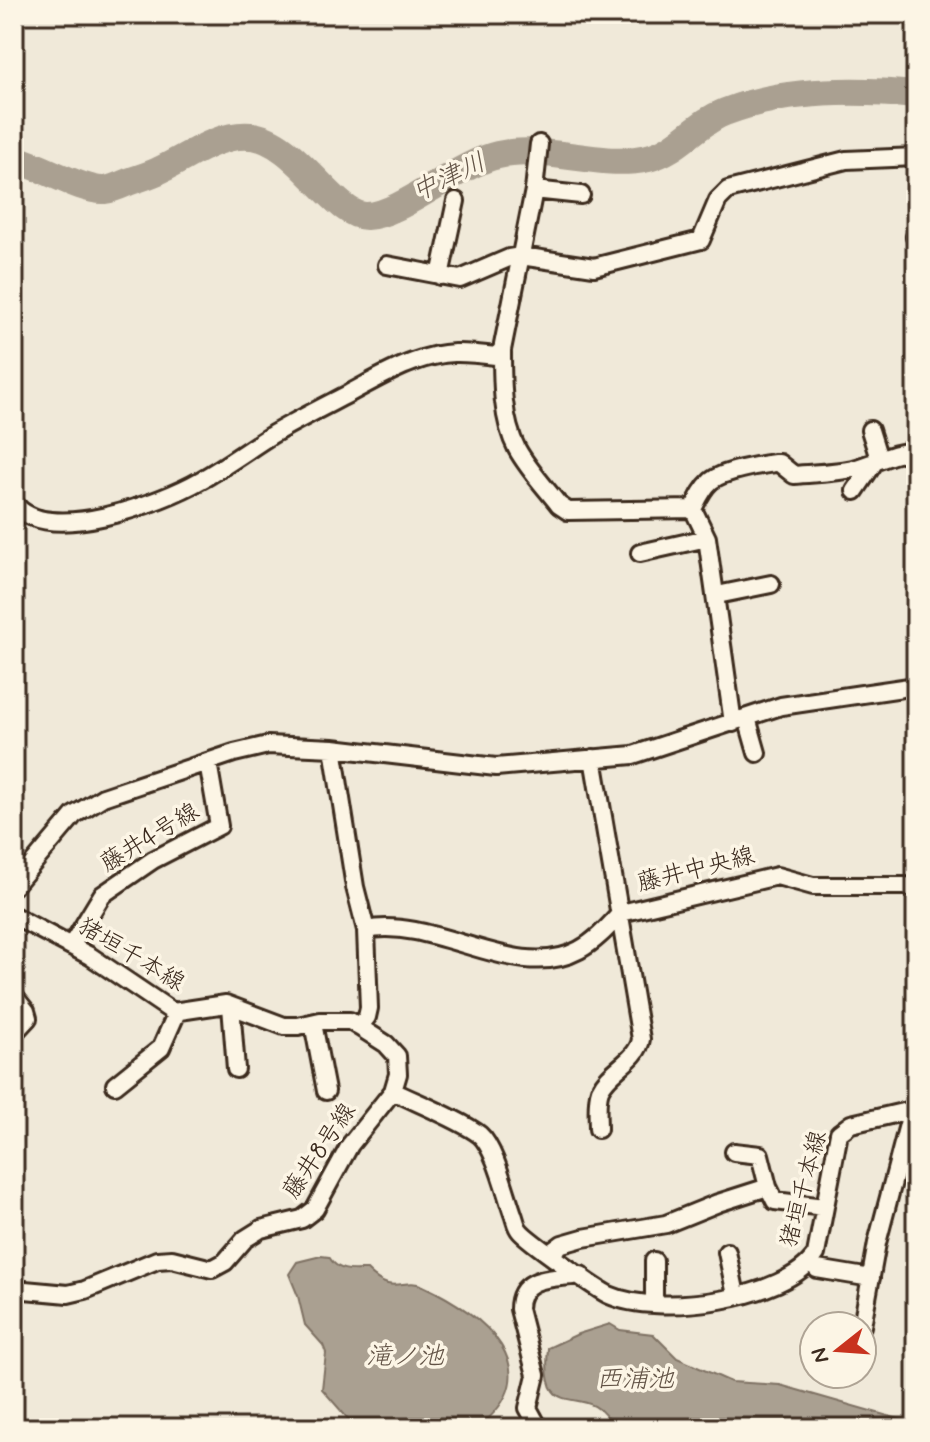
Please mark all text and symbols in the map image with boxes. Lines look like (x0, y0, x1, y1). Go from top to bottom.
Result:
water label: 中津川 (406, 146, 492, 210)
street label: 藤井4号線 (95, 796, 205, 880)
street label: 藤井中央線 (634, 840, 758, 900)
street label: 猪垣千本線 (72, 911, 190, 999)
street label: 藤井8号線 (277, 1097, 363, 1205)
street label: 猪垣千本線 (773, 1127, 835, 1251)
north arrow (798, 1310, 878, 1390)
water label: 滝ノ池 (366, 1340, 445, 1374)
text: N (805, 1344, 836, 1366)
water label: 西浦池 (596, 1363, 675, 1397)

